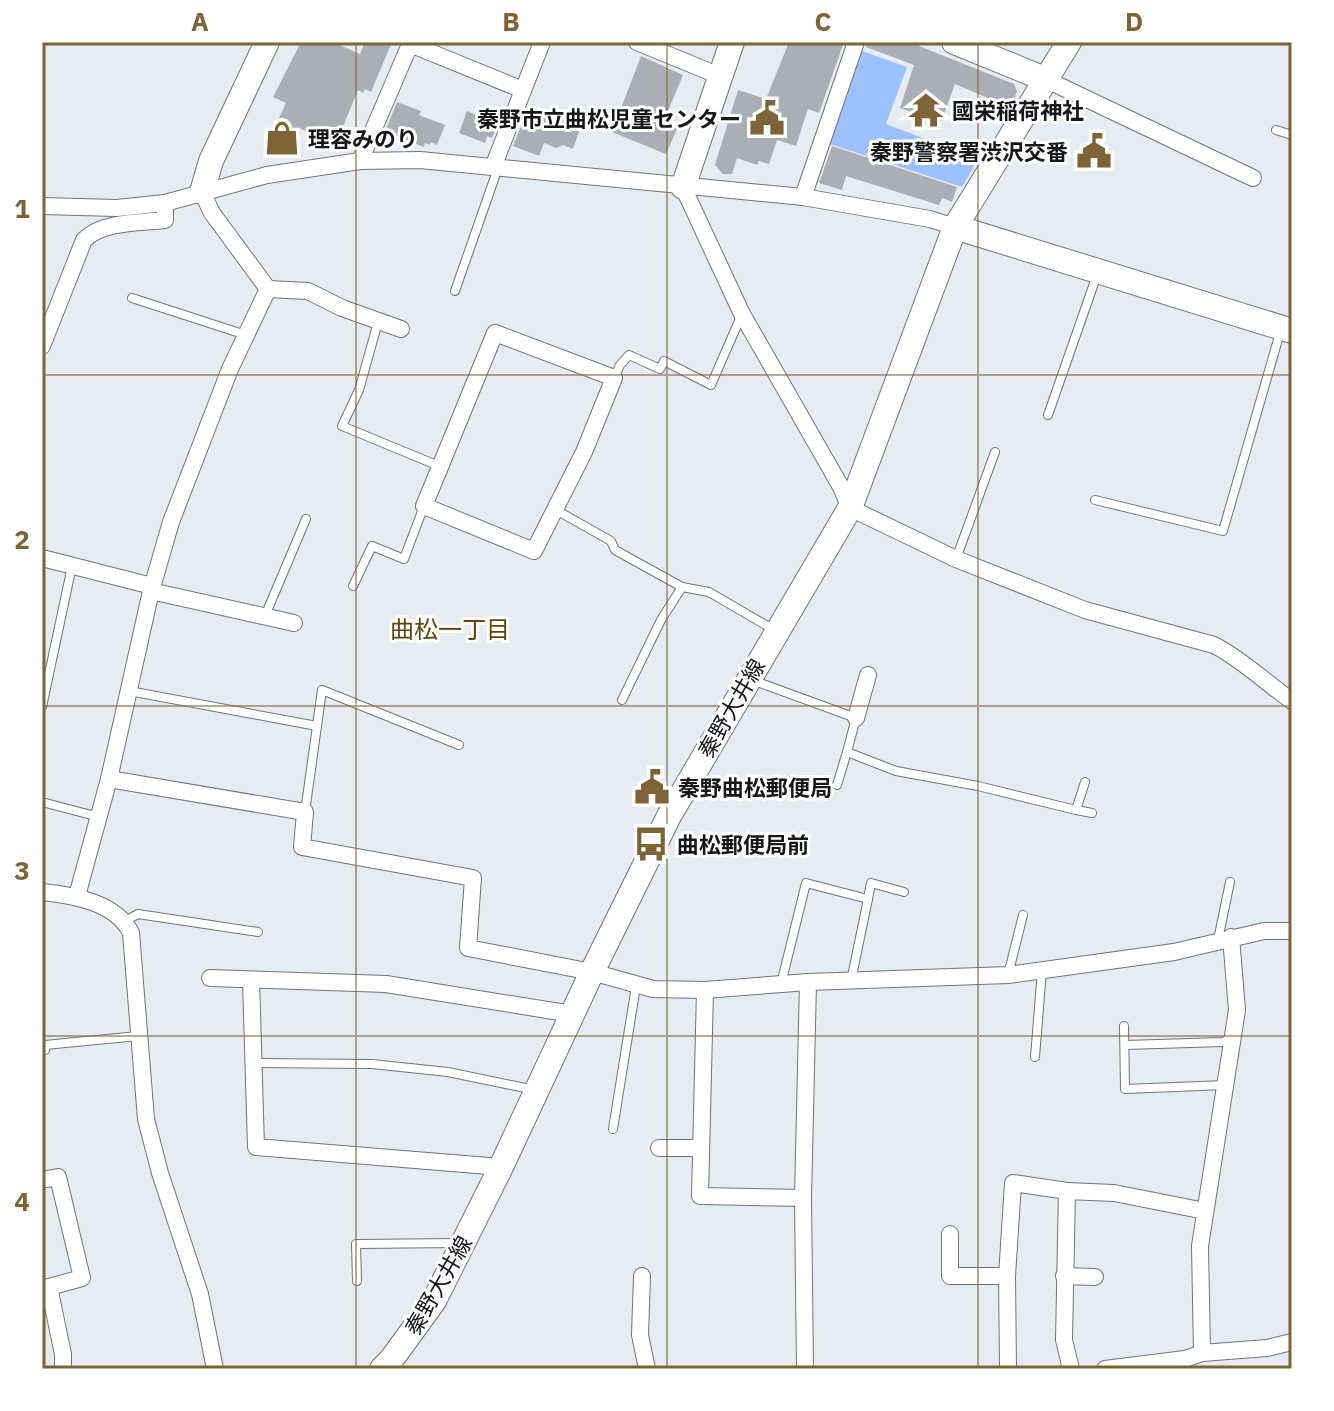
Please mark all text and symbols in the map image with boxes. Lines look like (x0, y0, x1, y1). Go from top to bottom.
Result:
text: A (191, 4, 209, 38)
text: B (502, 4, 520, 38)
text: C (815, 4, 832, 38)
text: D (1125, 4, 1143, 38)
temple icon: 國栄稲荷神社 (907, 91, 945, 129)
place label: 國栄稲荷神社 (952, 96, 1084, 125)
public building icon: 秦野市立曲松児童センター (748, 99, 786, 137)
place label: 秦野市立曲松児童センター (477, 104, 741, 133)
shop icon: 理容みのり (263, 119, 301, 157)
place label: 理容みのり (308, 124, 418, 153)
public building icon: 秦野警察署渋沢交番 (1075, 132, 1113, 170)
place label: 秦野警察署渋沢交番 (870, 137, 1068, 166)
text: 1 (14, 191, 30, 225)
text: 2 (14, 522, 30, 556)
district label: 曲松一丁目 (390, 613, 510, 645)
street label: 秦野大井線 (691, 653, 771, 763)
public building icon: 秦野曲松郵便局 (633, 768, 671, 806)
place label: 秦野曲松郵便局 (678, 773, 832, 802)
bus stop icon: 曲松郵便局前 (632, 825, 670, 863)
place label: 曲松郵便局前 (677, 830, 809, 859)
text: 3 (14, 853, 30, 887)
text: 4 (14, 1184, 30, 1218)
street label: 秦野大井線 (398, 1230, 478, 1340)

